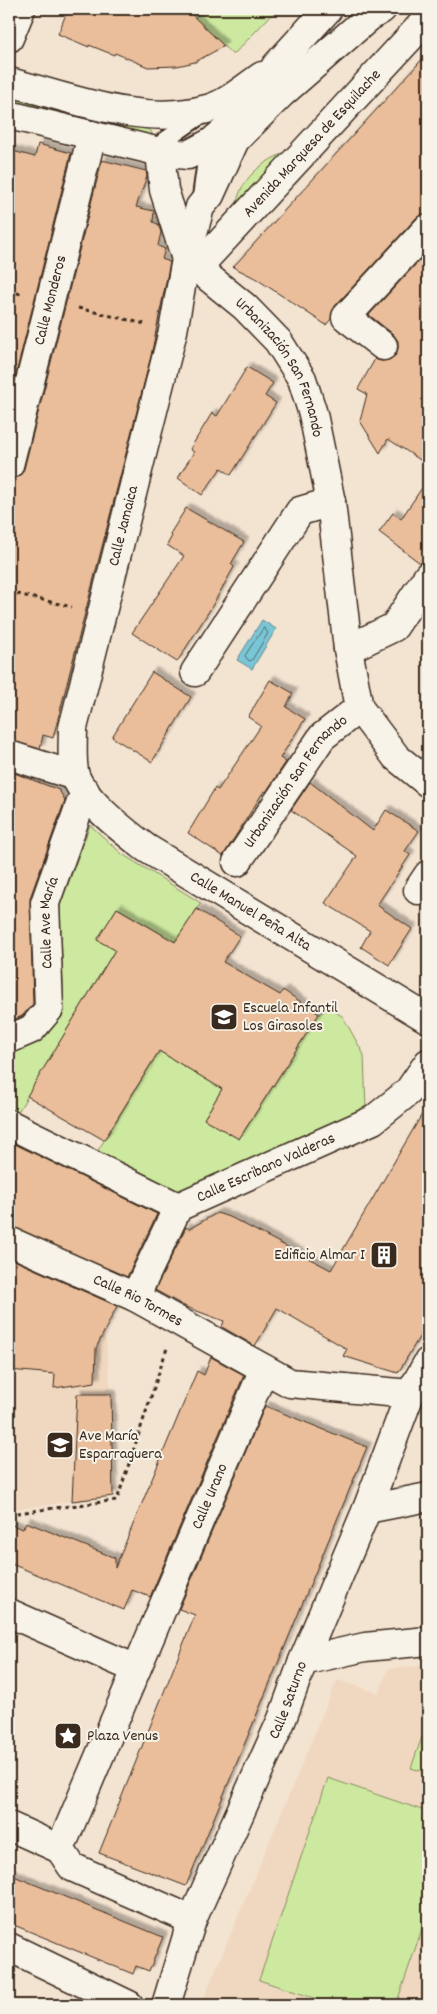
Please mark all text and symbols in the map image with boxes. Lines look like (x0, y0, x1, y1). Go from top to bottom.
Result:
street label: Avenida Marquesa de Esquilache (238, 64, 387, 223)
street label: Calle Monderos (28, 252, 73, 348)
street label: Urbanización San Fernando (230, 292, 329, 439)
street label: Calle Jamaica (103, 483, 145, 569)
street label: Urbanización San Fernando (238, 709, 353, 853)
street label: Calle Manuel Peña Alta (185, 866, 316, 957)
street label: Calle Ave María (33, 873, 65, 969)
place label: Escuela Infantil Los Girasoles (243, 997, 338, 1038)
school or university icon: Escuela Infantil Los Girasoles (209, 1002, 239, 1032)
street label: Calle Escribano Valderas (193, 1127, 339, 1209)
building icon: Edificio Almar I (369, 1240, 399, 1270)
place label: Edificio Almar I (274, 1244, 365, 1267)
street label: Calle Rio Tormes (89, 1268, 187, 1333)
place label: Ave María Esparraguera (79, 1425, 162, 1466)
school or university icon: Ave María Esparraguera (45, 1430, 75, 1460)
street label: Calle Urano (186, 1460, 234, 1533)
street label: Calle Saturno (263, 1658, 313, 1743)
place icon: Plaza Venus (53, 1721, 83, 1751)
place label: Plaza Venus (87, 1725, 159, 1748)

